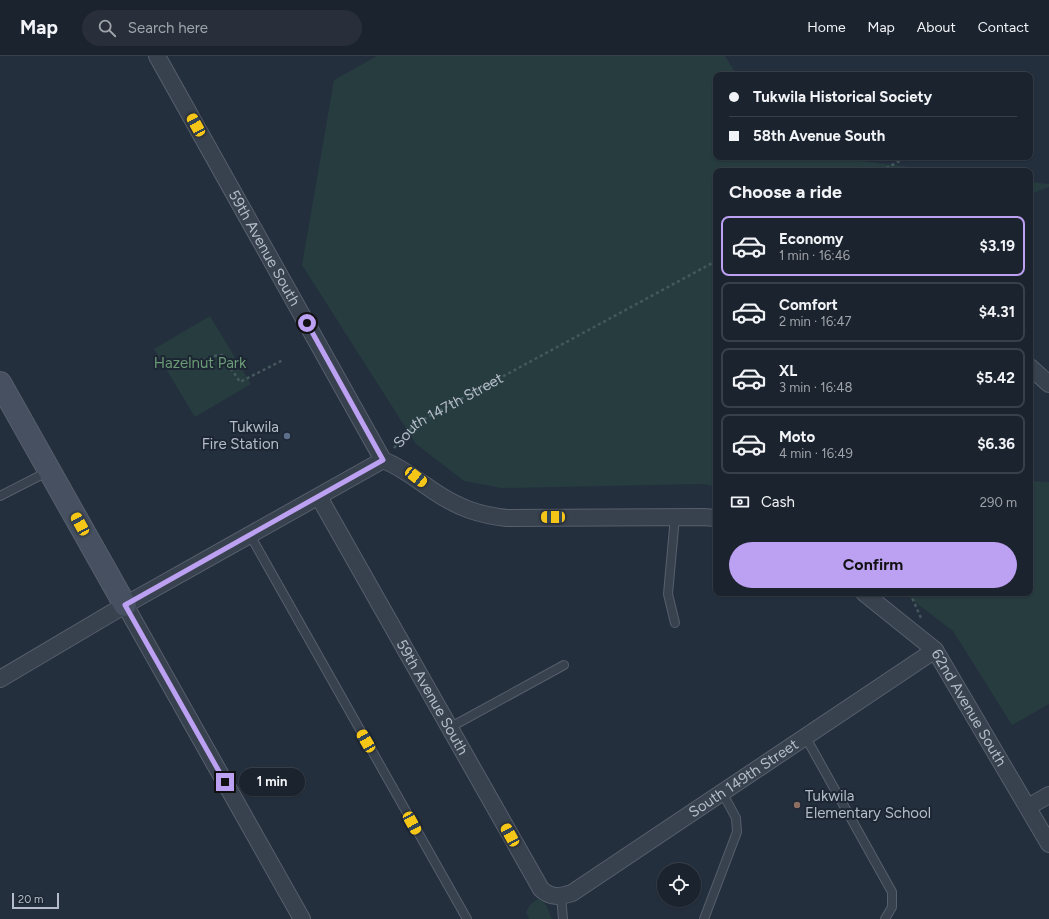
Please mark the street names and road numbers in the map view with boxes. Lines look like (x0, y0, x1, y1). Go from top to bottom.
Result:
street label: 59th Avenue South (225, 187, 304, 309)
street label: South 147th Street (389, 369, 506, 451)
street label: 59th Avenue South (393, 636, 472, 758)
street label: 62nd Avenue South (928, 646, 1010, 769)
street label: South 149th Street (685, 735, 802, 821)

